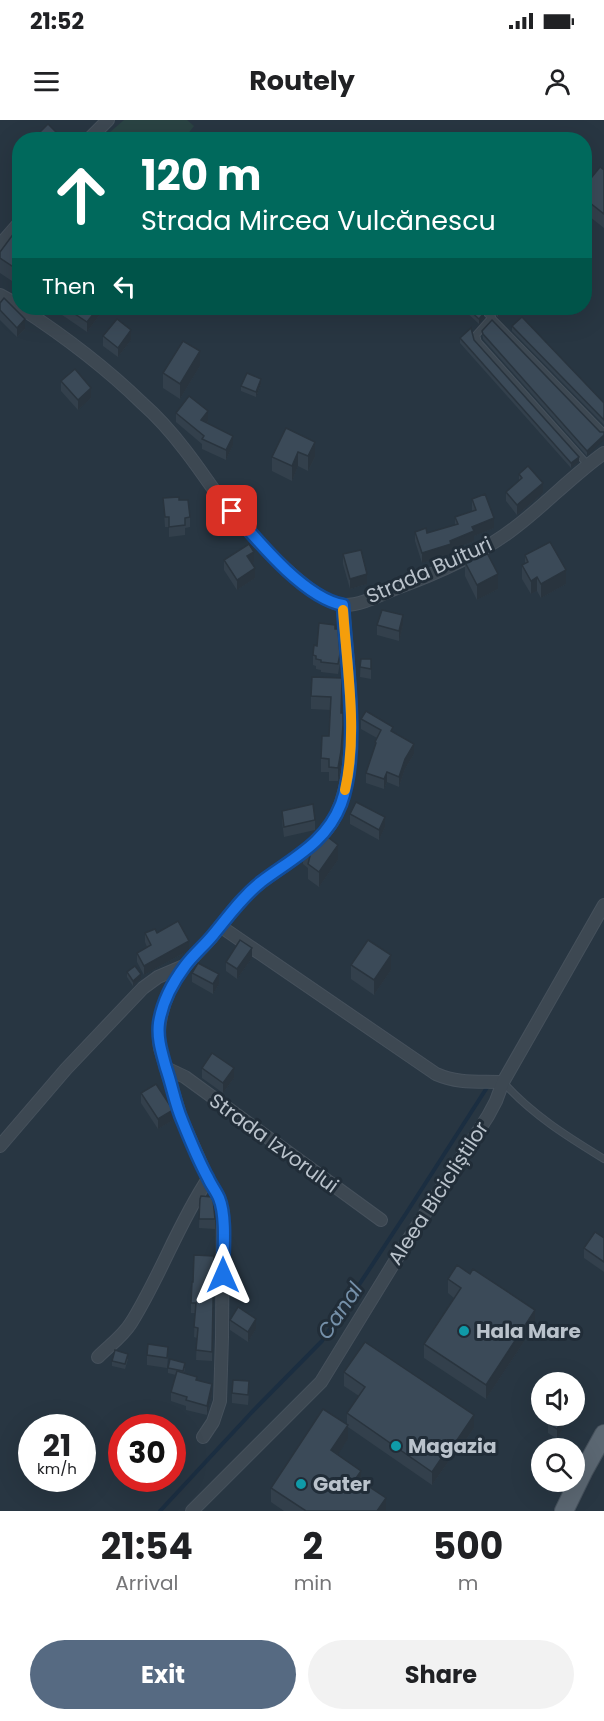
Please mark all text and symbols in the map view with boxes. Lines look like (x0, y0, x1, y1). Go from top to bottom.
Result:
text: 21:52 (30, 6, 84, 37)
text: Routely (249, 62, 355, 99)
icon: menu (30, 65, 63, 98)
icon: person (541, 65, 574, 98)
text: 120 m (141, 146, 262, 205)
icon: ahead (42, 156, 120, 234)
text: Strada Mircea Vulcănescu (141, 202, 496, 239)
icon: left (108, 270, 141, 303)
text: Then (42, 271, 96, 302)
pin (206, 485, 257, 536)
icon: arrive (215, 494, 248, 527)
street label: Strada Buituri (362, 530, 496, 610)
street label: Strada Izvorului (204, 1087, 344, 1199)
street label: Aleea Bicicliștilor (381, 1116, 495, 1270)
position arrow (191, 1243, 255, 1307)
water label: Canal (310, 1276, 370, 1345)
place label: Hala Mare (476, 1317, 581, 1345)
marker: Hala Mare (457, 1324, 471, 1338)
map controls (531, 1372, 585, 1492)
button: sound (531, 1372, 585, 1426)
speed limit sign: 30 (108, 1414, 186, 1492)
text: 21 (43, 1424, 71, 1467)
place label: Magazia (408, 1432, 497, 1460)
button: search (531, 1438, 585, 1492)
marker: Magazia (389, 1439, 403, 1453)
text: km/h (37, 1458, 77, 1479)
place label: Gater (313, 1470, 371, 1498)
marker: Gater (294, 1477, 308, 1491)
text: 21:54 (101, 1521, 193, 1572)
text: 2 (303, 1521, 323, 1572)
text: 500 (433, 1521, 503, 1572)
text: Arrival (115, 1569, 178, 1597)
text: min (294, 1569, 332, 1597)
text: m (458, 1569, 478, 1597)
button: Exit (30, 1640, 296, 1709)
button: Share (308, 1640, 574, 1709)

